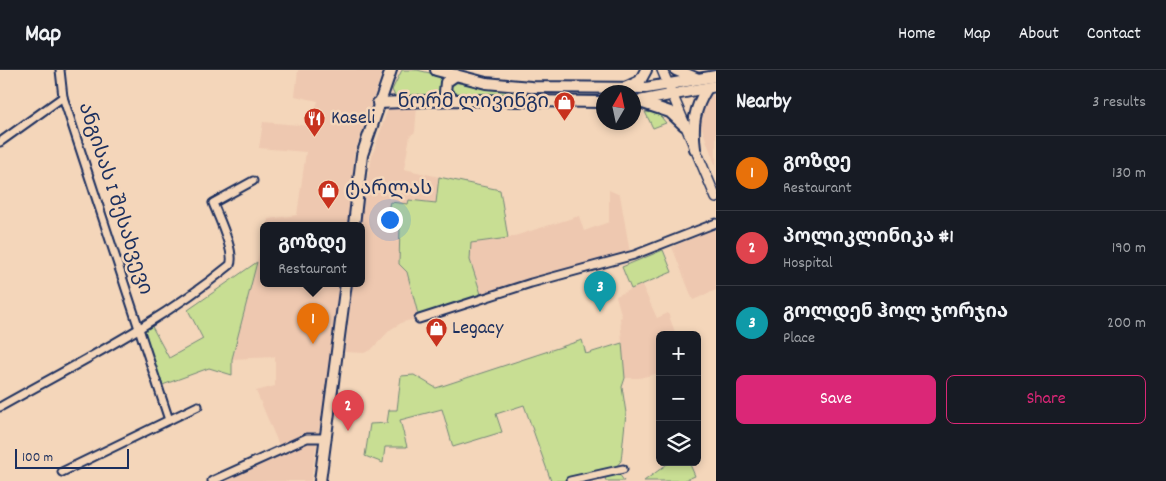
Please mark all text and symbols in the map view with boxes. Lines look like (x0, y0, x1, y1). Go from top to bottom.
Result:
text: Map (25, 18, 61, 52)
text: Home (898, 22, 935, 47)
text: Map (963, 22, 991, 47)
text: About (1019, 22, 1059, 47)
text: Contact (1087, 22, 1141, 47)
north arrow (596, 85, 641, 130)
text: Nearby (736, 88, 791, 118)
place label: ნორმ ლივინგი (397, 89, 549, 117)
shop icon: ნორმ ლივინგი (553, 91, 577, 122)
text: 3 results (1092, 91, 1146, 114)
street label: ანგისას I შესახვევი (70, 99, 158, 299)
place label: Kaseli (331, 105, 376, 133)
restaurant icon: Kaseli (303, 107, 327, 138)
text: გოზდე (783, 150, 851, 177)
text: 1 (750, 162, 754, 185)
text: 130 m (1112, 162, 1146, 185)
place label: ტარლას (345, 176, 432, 204)
text: Restaurant (783, 177, 852, 200)
shop icon: ტარლას (317, 178, 341, 209)
your location (377, 207, 403, 233)
popup (260, 222, 365, 287)
text: პოლიკლინიკა #1 (783, 225, 954, 252)
text: გოზდე (278, 231, 347, 258)
text: 2 (749, 237, 756, 260)
text: 190 m (1112, 237, 1146, 260)
text: Hospital (783, 252, 833, 275)
text: Restaurant (278, 258, 347, 281)
pin: 3 (584, 271, 616, 312)
text: გოლდენ ჰოლ ჯორჯია (783, 300, 1008, 327)
pin: 1 (297, 303, 329, 344)
text: 3 (748, 312, 756, 335)
text: 200 m (1107, 312, 1146, 335)
place label: Legacy (452, 315, 504, 343)
shop icon: Legacy (424, 317, 448, 348)
text: Place (783, 327, 815, 350)
map controls (656, 331, 701, 466)
button: + (656, 331, 701, 376)
button: Save (736, 375, 936, 424)
button: Share (946, 375, 1146, 424)
button: − (656, 376, 701, 421)
pin: 2 (332, 390, 364, 431)
button: layers (656, 421, 701, 466)
scale bar (15, 446, 129, 469)
text: 100 m (22, 448, 53, 468)

